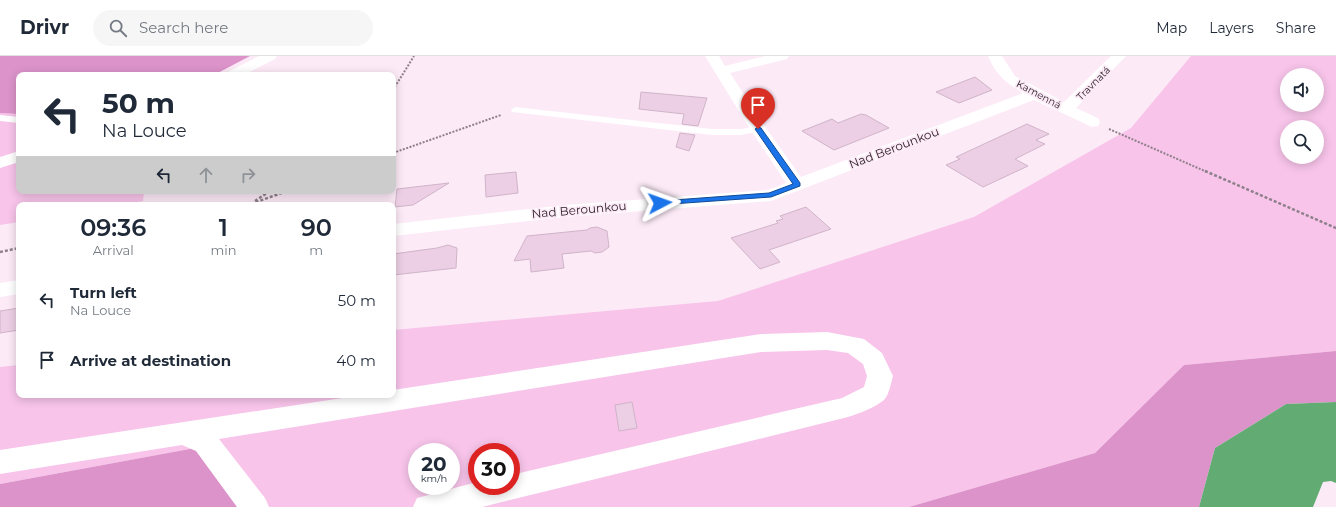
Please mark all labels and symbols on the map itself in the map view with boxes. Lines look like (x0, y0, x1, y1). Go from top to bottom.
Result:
street label: Travnatá (1074, 64, 1113, 103)
street label: Kamenná (1014, 77, 1063, 112)
pin (741, 88, 775, 129)
street label: Nad Berounkou (847, 123, 941, 172)
position arrow (639, 182, 681, 224)
street label: Nad Berounkou (531, 198, 627, 221)
speed limit sign: 30 (468, 443, 520, 495)

